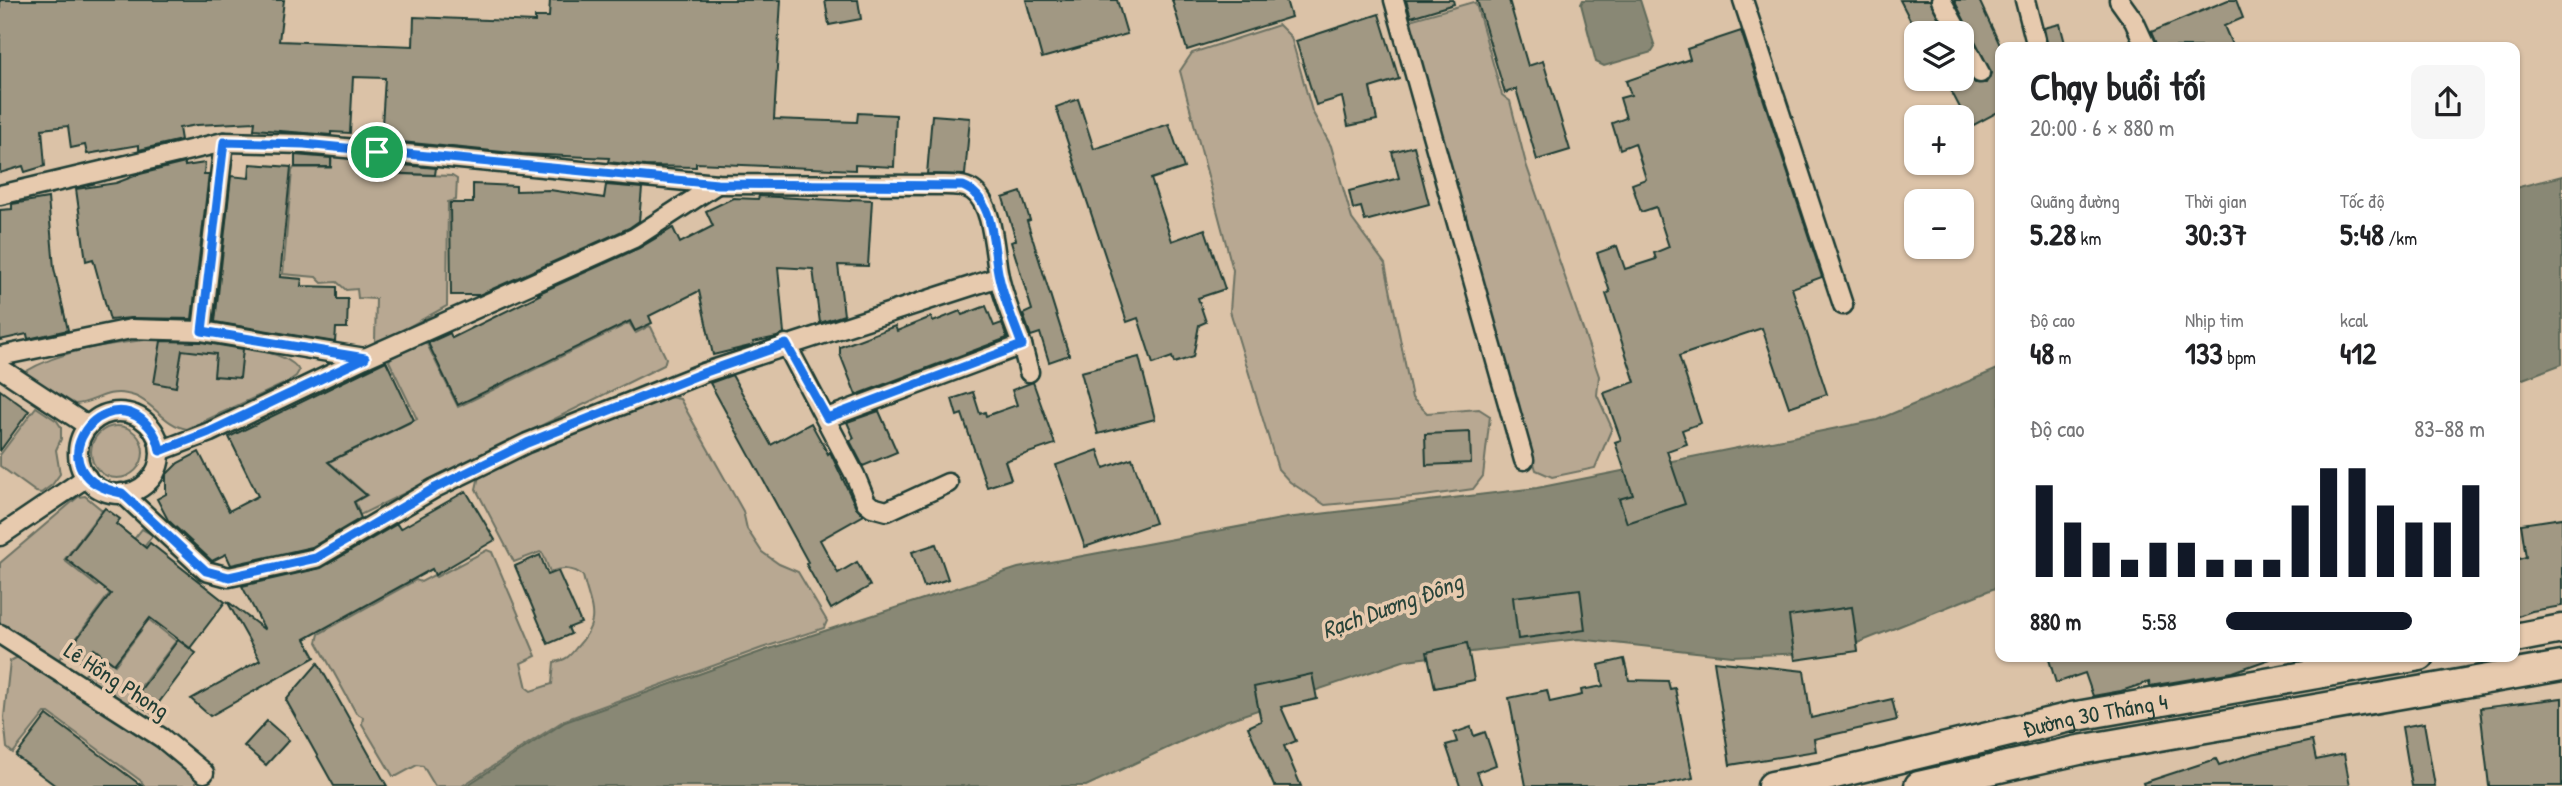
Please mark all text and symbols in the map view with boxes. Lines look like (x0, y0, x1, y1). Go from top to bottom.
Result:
map controls (1904, 21, 1974, 259)
button: layers (1904, 21, 1974, 91)
text: Chạy buổi tối (2030, 60, 2207, 112)
button: share (2411, 65, 2485, 139)
button: + (1904, 105, 1974, 175)
text: 20:00 · 6 × 880 m (2030, 112, 2174, 143)
pin (347, 122, 407, 182)
icon: arrive (358, 133, 396, 171)
text: Quãng đường (2030, 188, 2120, 214)
text: Thời gian (2185, 188, 2247, 214)
text: Tốc độ (2340, 188, 2385, 214)
button: − (1904, 189, 1974, 259)
text: 5.28 (2030, 214, 2076, 254)
text: 30:37 (2185, 214, 2247, 254)
text: 5:48 (2340, 214, 2384, 254)
text: km (2076, 225, 2101, 251)
text: /km (2384, 225, 2417, 251)
text: Độ cao (2030, 307, 2075, 333)
text: Nhịp tim (2185, 307, 2244, 333)
text: kcal (2340, 307, 2368, 333)
text: 48 (2030, 333, 2054, 373)
text: 133 (2185, 333, 2223, 373)
text: 412 (2340, 333, 2376, 373)
text: m (2054, 344, 2072, 370)
text: bpm (2223, 344, 2256, 370)
text: Độ cao (2030, 413, 2084, 444)
text: 83–88 m (2414, 413, 2485, 444)
water label: Rạch Dương Đông (1317, 564, 1468, 646)
text: 880 m (2030, 606, 2081, 637)
text: 5:58 (2142, 606, 2177, 637)
street label: Lê Hồng Phong (58, 634, 176, 726)
street label: Đường 30 Tháng 4 (2019, 685, 2170, 744)

